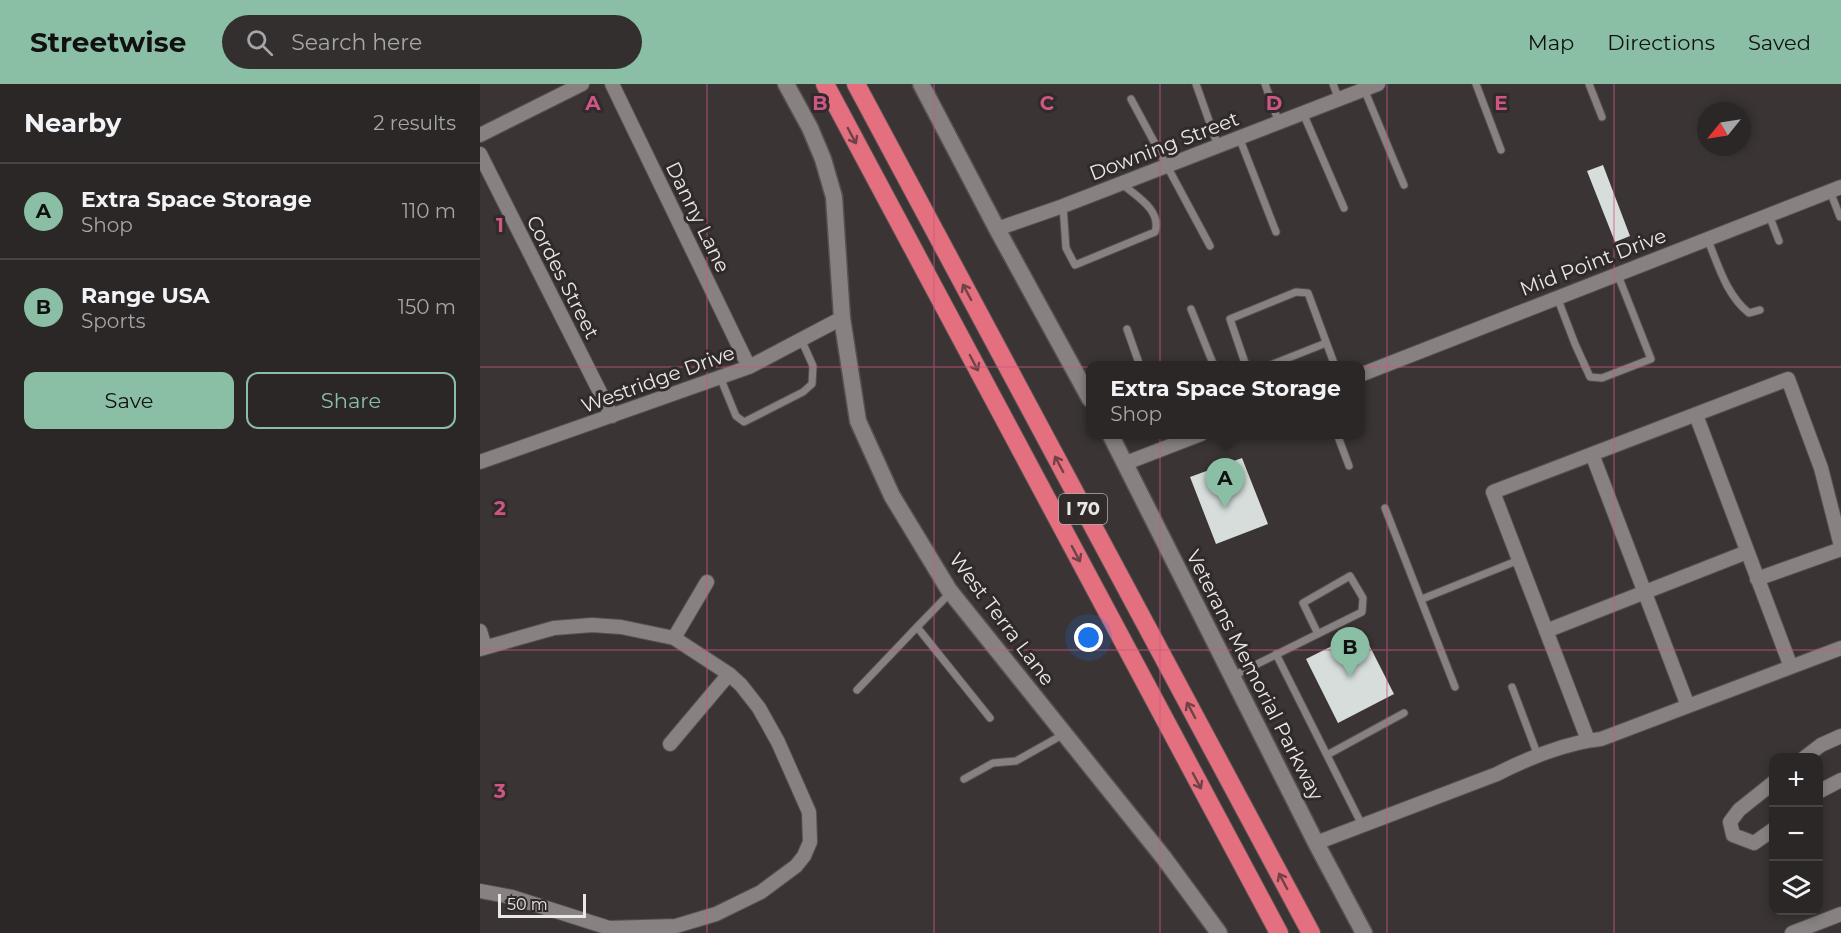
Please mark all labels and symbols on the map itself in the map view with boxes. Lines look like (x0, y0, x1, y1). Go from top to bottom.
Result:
text: A (584, 91, 601, 115)
text: B (812, 91, 828, 115)
text: C (1040, 91, 1055, 115)
text: D (1266, 91, 1282, 115)
text: E (1494, 91, 1508, 115)
north arrow (1697, 102, 1751, 156)
street label: Downing Street (1086, 106, 1242, 186)
one-way arrow (847, 126, 858, 144)
street label: Danny Lane (661, 158, 735, 276)
street label: Cordes Street (522, 211, 604, 343)
text: 1 (496, 213, 504, 237)
street label: Mid Point Drive (1517, 223, 1669, 301)
one-way arrow (961, 283, 972, 301)
street label: Westridge Drive (578, 340, 738, 418)
one-way arrow (968, 354, 980, 371)
one-way arrow (1053, 455, 1064, 473)
pin: A (1206, 458, 1244, 508)
road number: I 70 (1059, 494, 1107, 524)
text: 2 (494, 496, 506, 520)
one-way arrow (1071, 544, 1082, 562)
street label: Veterans Memorial Parkway (1181, 546, 1329, 804)
street label: West Terra Lane (944, 548, 1060, 690)
your location (1074, 623, 1103, 652)
pin: B (1330, 628, 1370, 677)
one-way arrow (1185, 701, 1196, 719)
one-way arrow (1192, 772, 1204, 790)
text: 3 (493, 779, 506, 803)
one-way arrow (1277, 873, 1288, 891)
scale bar (498, 891, 586, 918)

